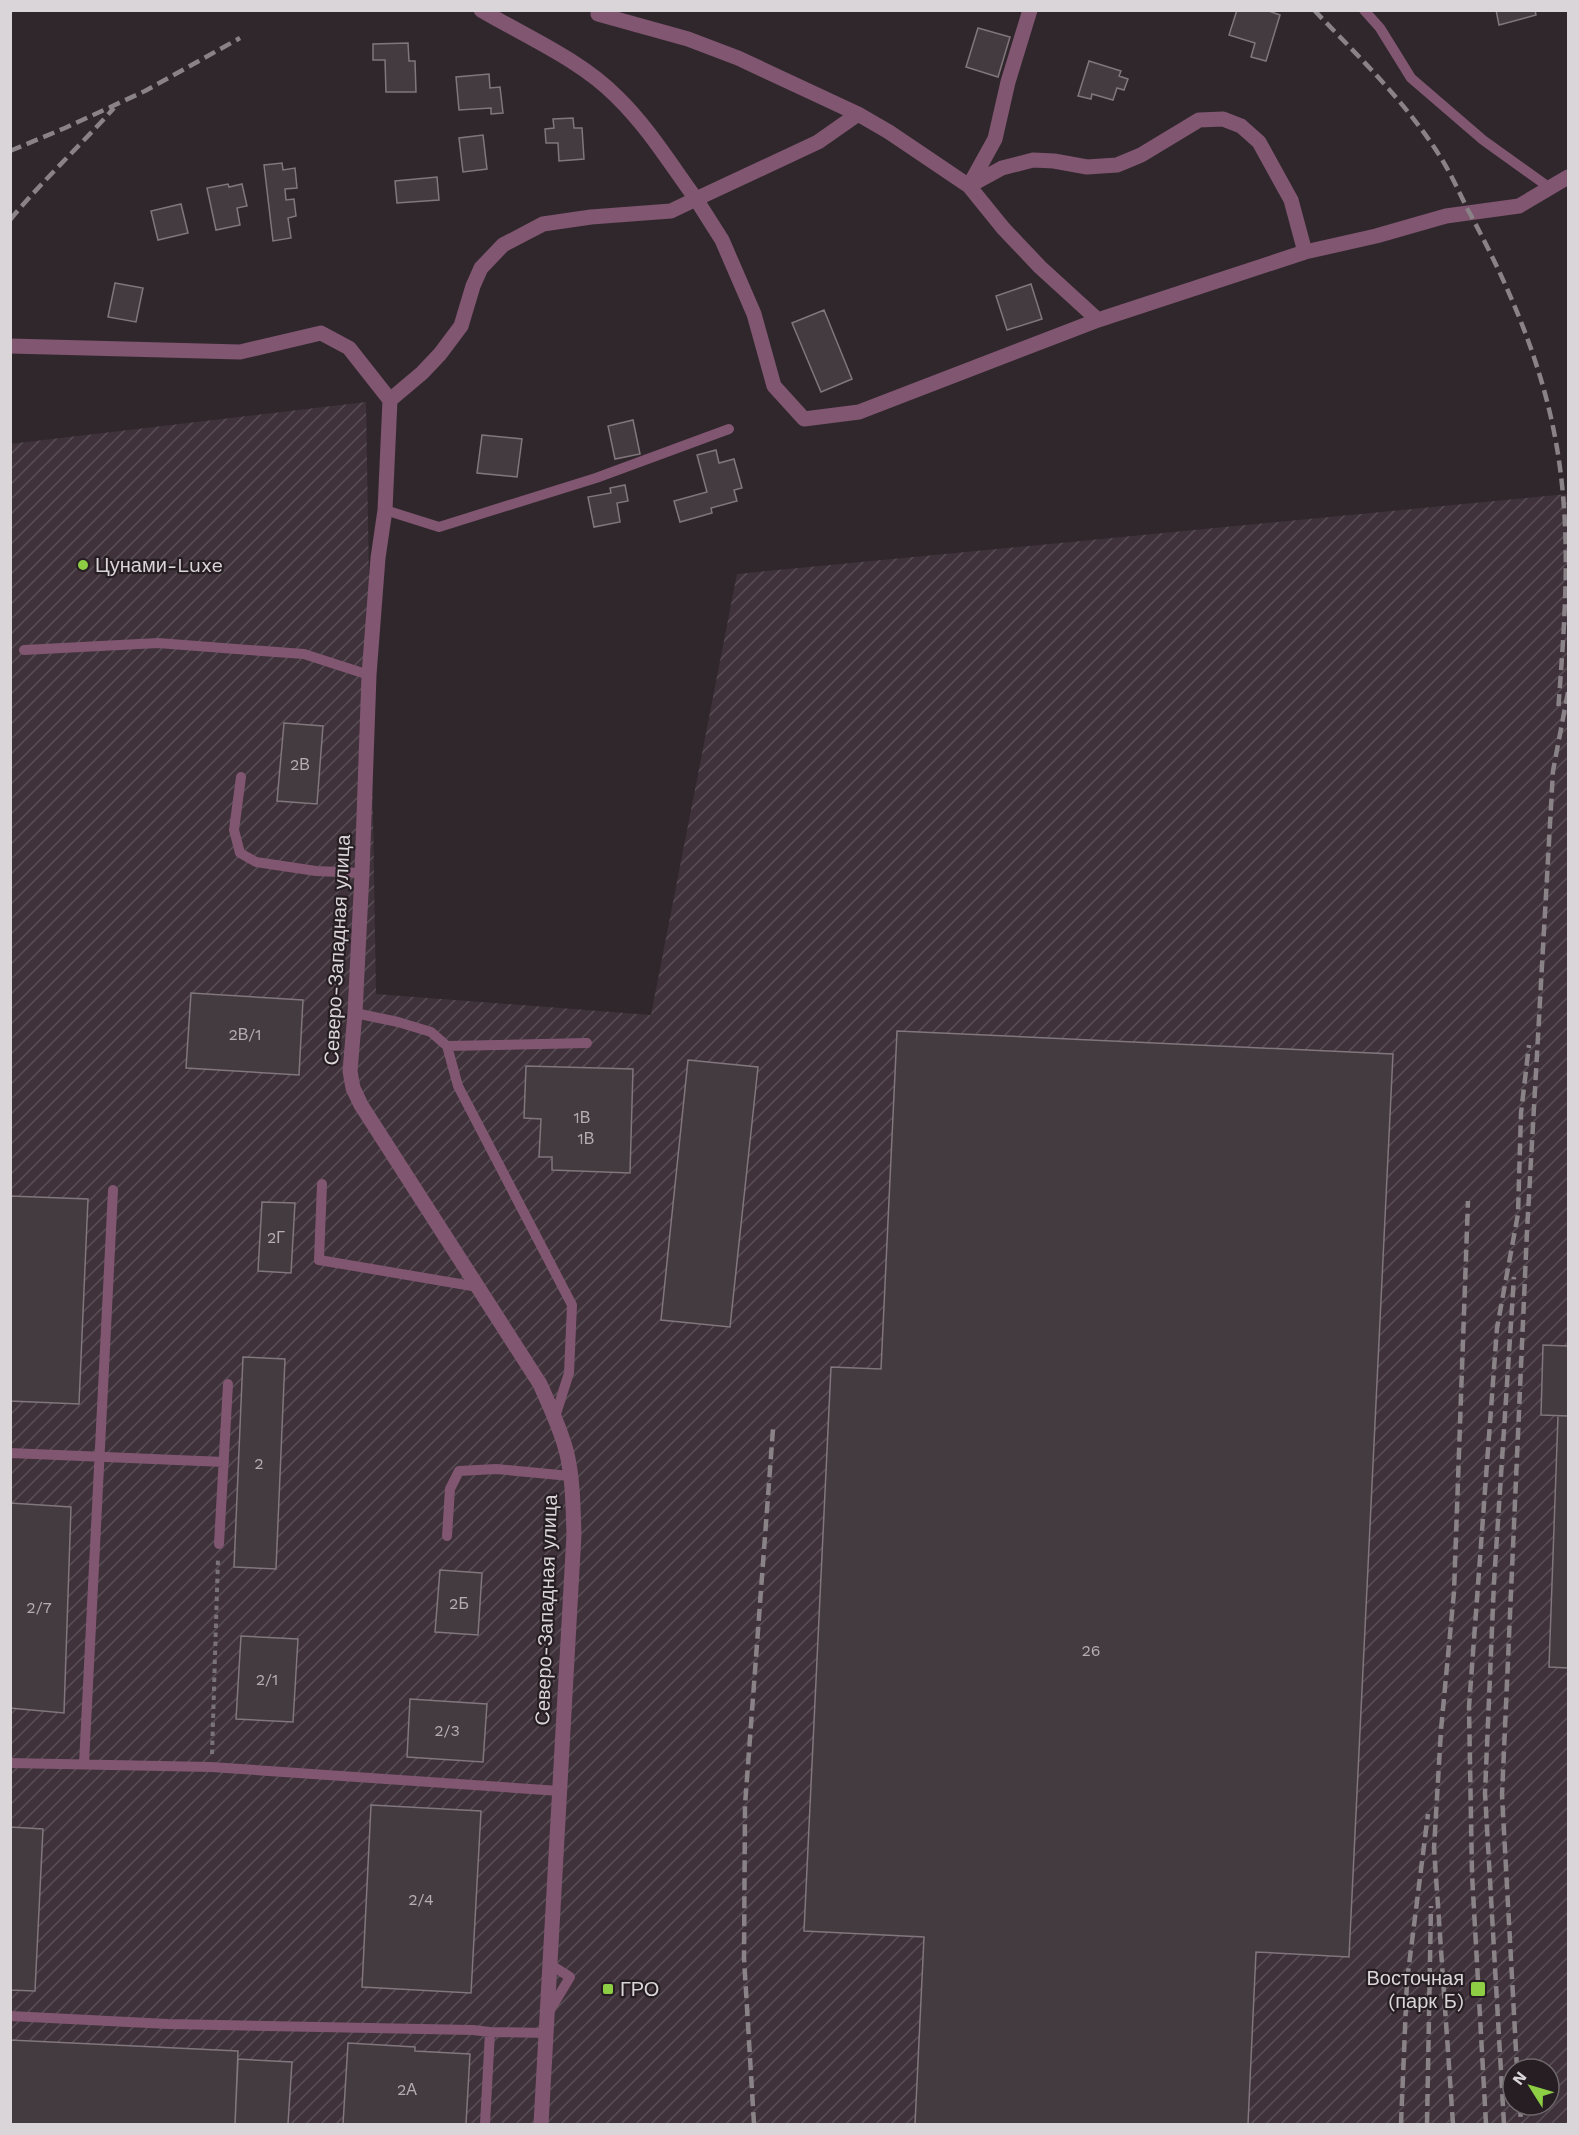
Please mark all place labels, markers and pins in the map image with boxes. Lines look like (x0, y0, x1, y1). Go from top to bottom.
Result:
place label: Цунами-Luxe (95, 553, 223, 577)
marker: Цунами-Luxe (76, 558, 90, 572)
place label: Восточная (парк Б) (1367, 1966, 1464, 2013)
place label: ГРО (620, 1977, 659, 2001)
marker: Восточная (парк Б) (1469, 1980, 1487, 1998)
marker: ГРО (601, 1982, 615, 1996)

